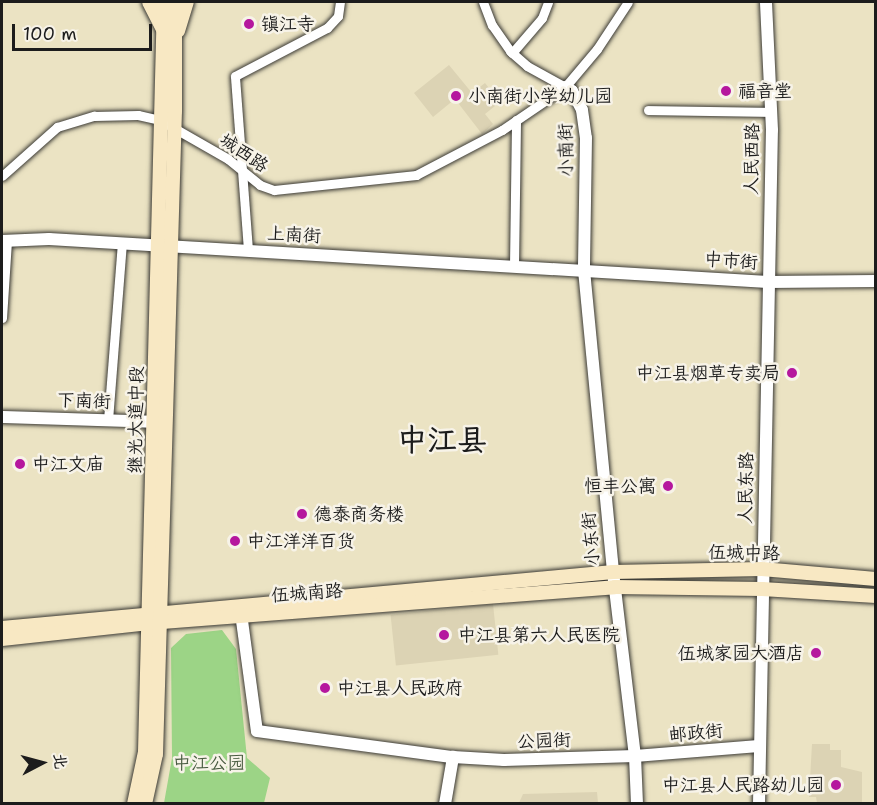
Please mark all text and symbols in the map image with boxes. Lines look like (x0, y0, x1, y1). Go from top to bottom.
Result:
scale bar (15, 12, 154, 50)
place label: 镇江寺 (261, 13, 315, 35)
marker: 镇江寺 (242, 17, 256, 31)
text: 100 m (23, 22, 77, 46)
place label: 福音堂 (738, 80, 792, 102)
marker: 福音堂 (719, 84, 733, 98)
place label: 小南街小学幼儿园 (468, 85, 612, 107)
marker: 小南街小学幼儿园 (449, 89, 463, 103)
street label: 小南街 (554, 123, 578, 177)
street label: 人民西路 (741, 123, 763, 195)
street label: 城西路 (216, 129, 272, 177)
street label: 上南街 (266, 223, 322, 247)
street label: 中市街 (703, 248, 759, 274)
place label: 中江县烟草专卖局 (636, 362, 780, 384)
street label: 继光大道中段 (124, 366, 148, 474)
marker: 中江县烟草专卖局 (785, 366, 799, 380)
street label: 下南街 (57, 389, 111, 413)
district label: 中江县 (397, 422, 487, 458)
street label: 人民东路 (735, 452, 757, 524)
place label: 中江文庙 (32, 453, 104, 475)
marker: 中江文庙 (13, 457, 27, 471)
place label: 恒丰公寓 (584, 475, 656, 497)
marker: 恒丰公寓 (661, 479, 675, 493)
place label: 德泰商务楼 (314, 503, 404, 525)
marker: 德泰商务楼 (295, 507, 309, 521)
street label: 小东街 (578, 511, 604, 567)
place label: 中江洋洋百货 (247, 530, 355, 552)
marker: 中江洋洋百货 (228, 534, 242, 548)
street label: 伍城中路 (708, 542, 780, 564)
street label: 伍城南路 (270, 580, 344, 606)
place label: 中江县第六人民医院 (458, 624, 620, 646)
marker: 中江县第六人民医院 (435, 626, 453, 644)
place label: 伍城家园大酒店 (678, 642, 804, 664)
marker: 伍城家园大酒店 (809, 646, 823, 660)
place label: 中江县人民政府 (337, 677, 463, 699)
marker: 中江县人民政府 (318, 681, 332, 695)
street label: 邮政街 (668, 720, 724, 746)
street label: 公园街 (517, 729, 571, 753)
north arrow (12, 733, 72, 793)
text: 北 (49, 752, 72, 770)
park label: 中江公园 (173, 752, 245, 774)
place label: 中江县人民路幼儿园 (662, 774, 824, 796)
marker: 中江县人民路幼儿园 (829, 778, 843, 792)

